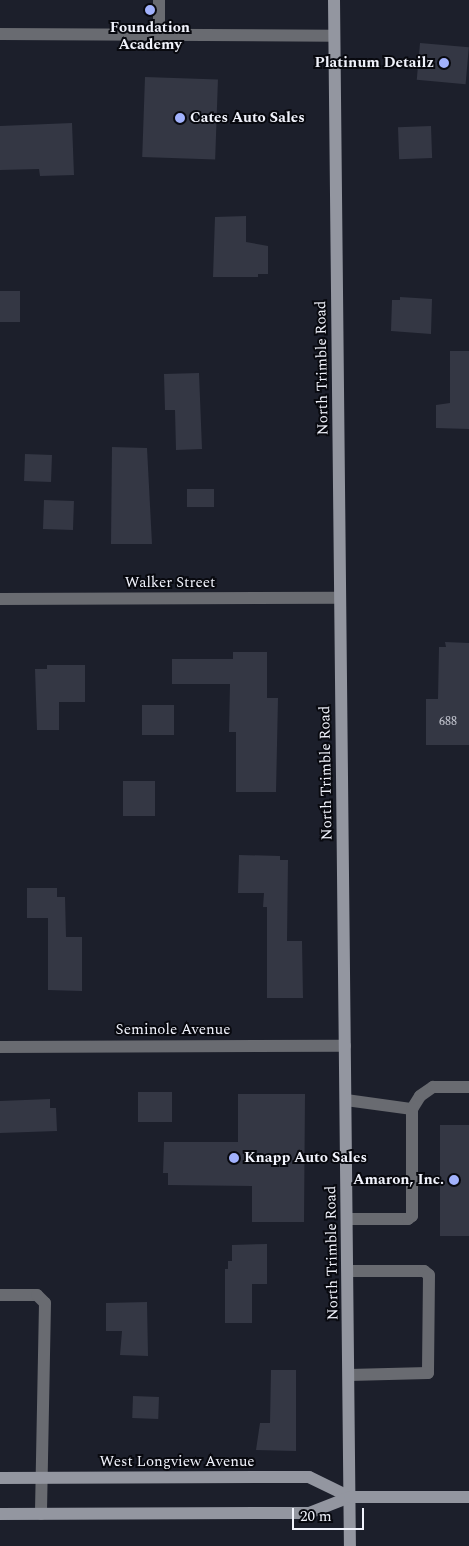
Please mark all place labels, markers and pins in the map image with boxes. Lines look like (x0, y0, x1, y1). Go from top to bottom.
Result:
marker: Foundation Academy (144, 4, 156, 16)
place label: Foundation Academy (110, 18, 190, 53)
place label: Platinum Detailz (314, 54, 434, 72)
marker: Platinum Detailz (438, 57, 450, 69)
place label: Cates Auto Sales (190, 109, 305, 127)
marker: Cates Auto Sales (174, 112, 186, 124)
place label: Knapp Auto Sales (244, 1149, 367, 1167)
marker: Knapp Auto Sales (228, 1152, 240, 1164)
place label: Amaron, Inc. (353, 1171, 444, 1189)
marker: Amaron, Inc. (448, 1174, 460, 1186)

